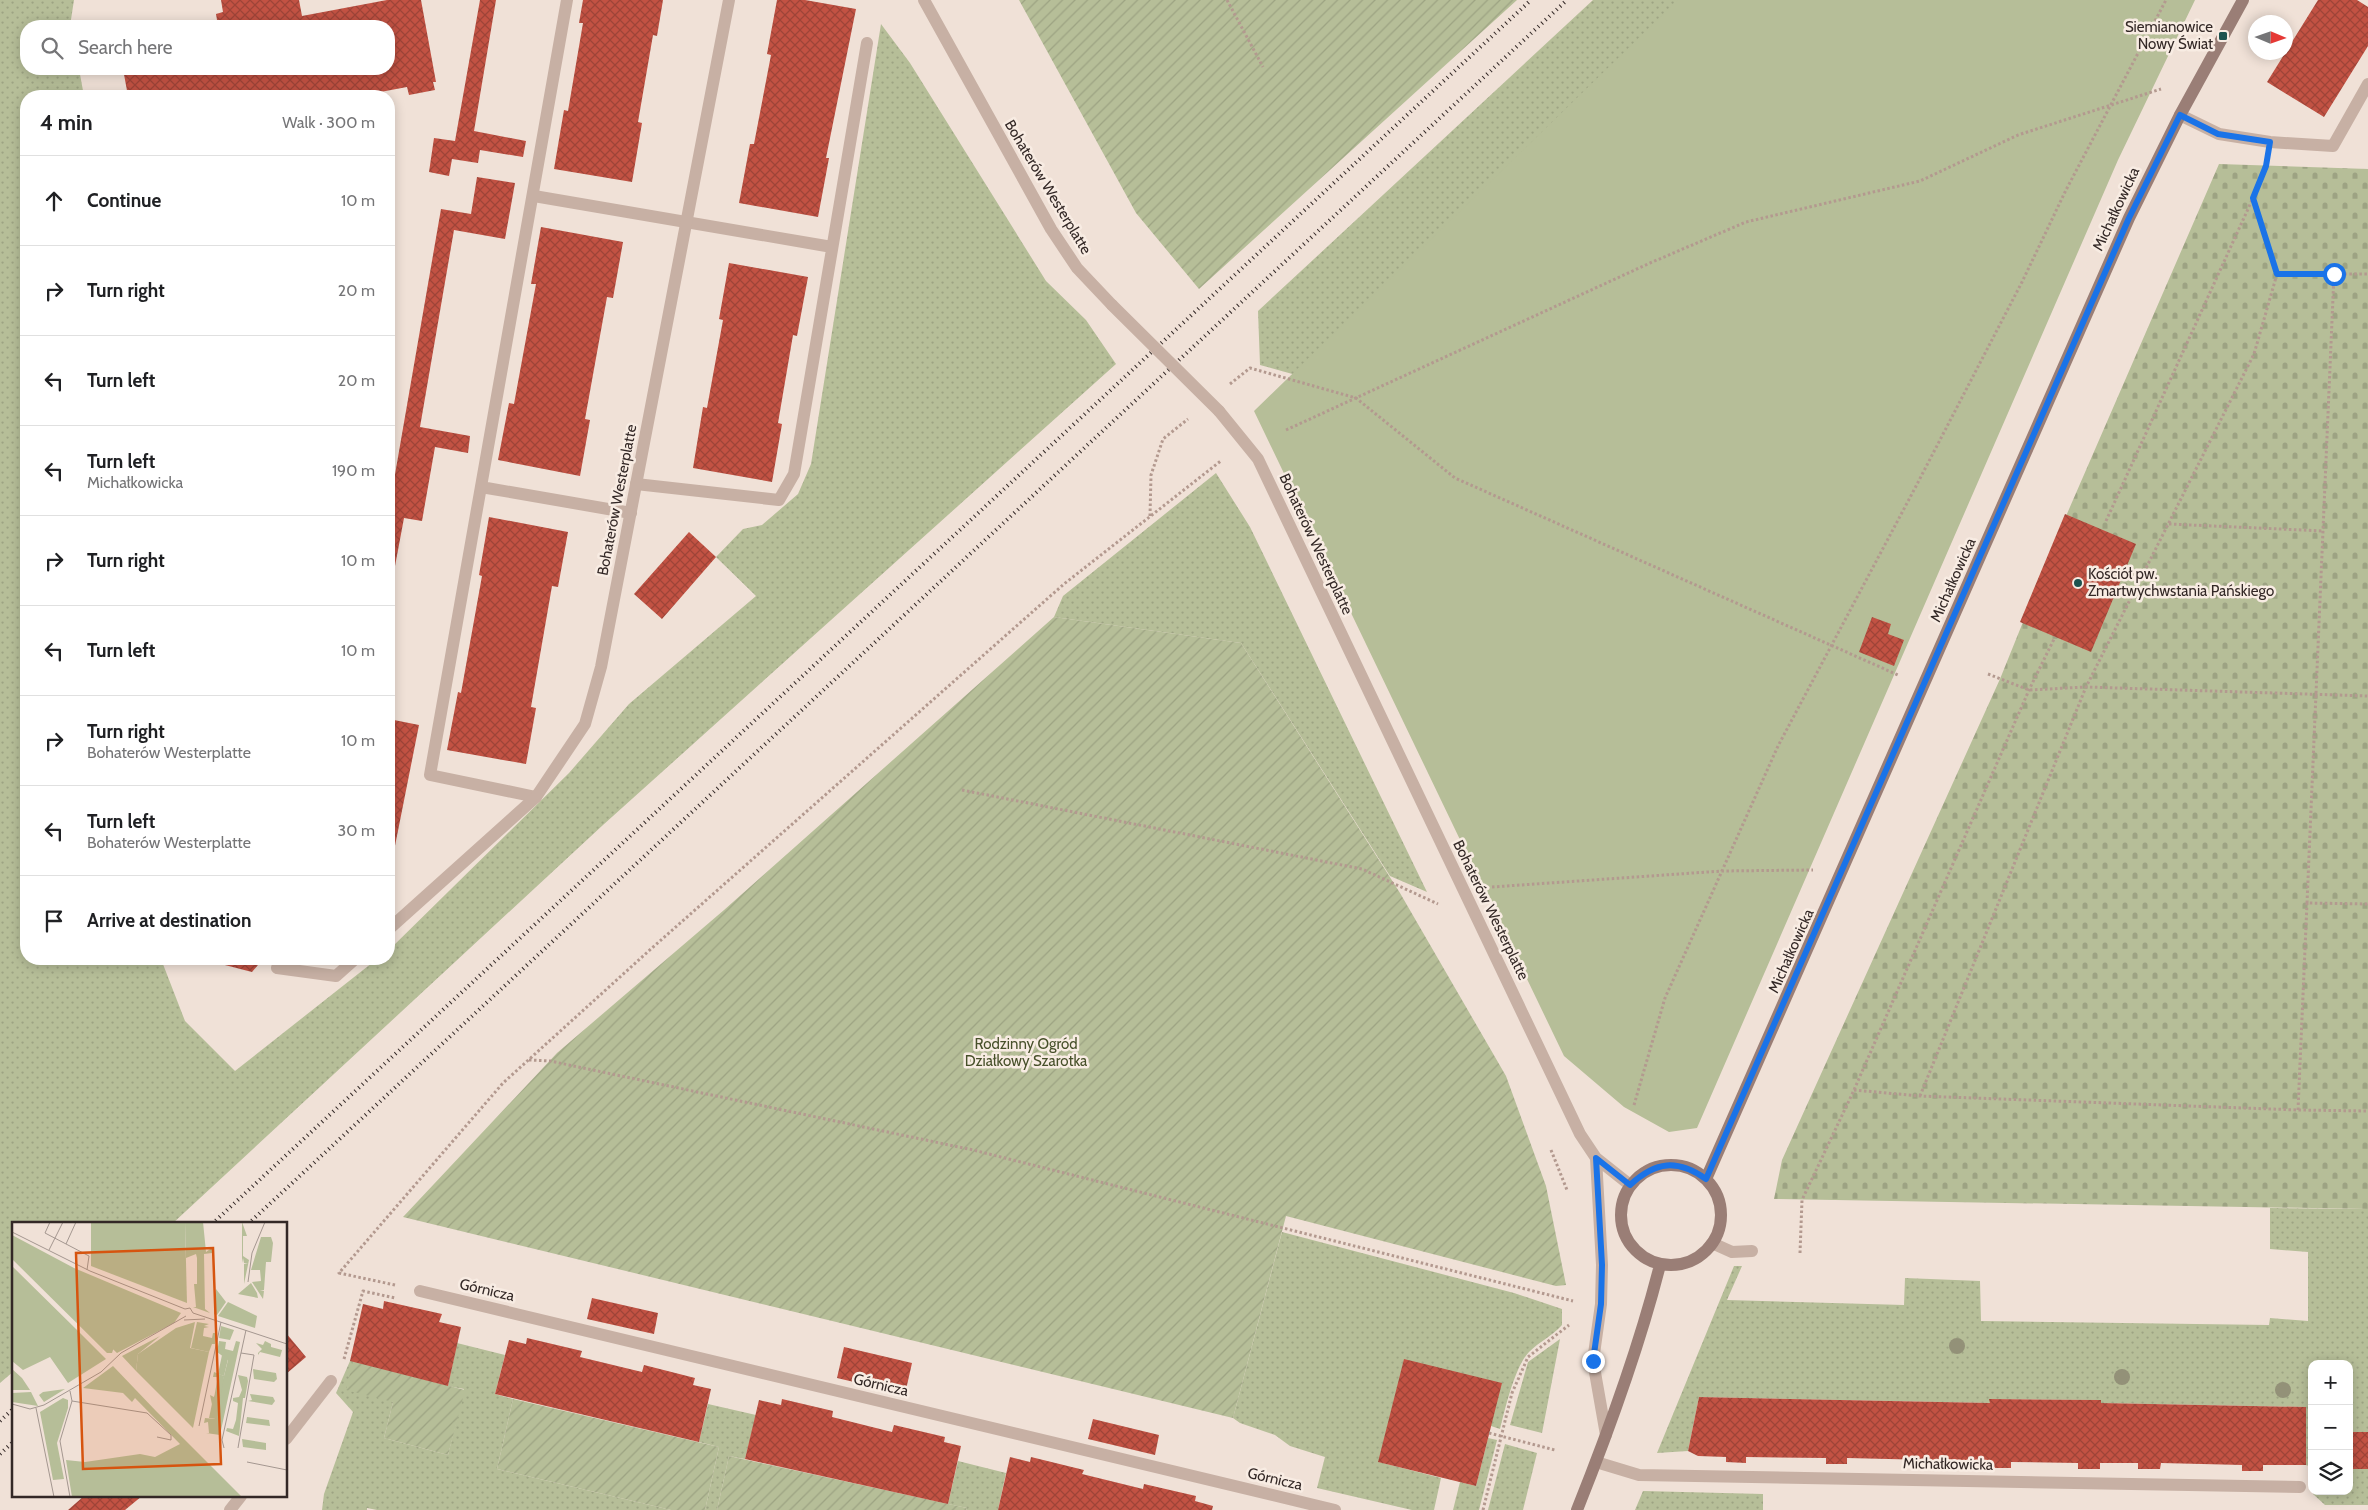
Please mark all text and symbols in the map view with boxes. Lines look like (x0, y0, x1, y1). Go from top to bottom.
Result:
north arrow (2248, 15, 2293, 60)
place label: Siemianowice Nowy Świat (2125, 18, 2213, 53)
search box (20, 20, 395, 75)
marker: Siemianowice Nowy Świat (2217, 30, 2229, 42)
icon: search (38, 34, 66, 62)
text: Search here (78, 36, 172, 59)
text: 4 min (40, 110, 93, 135)
text: Walk · 300 m (282, 113, 375, 132)
street label: Bohaterów Westerplatte (1001, 117, 1095, 258)
street label: Michałkowicka (2089, 164, 2144, 254)
icon: ahead (40, 187, 68, 215)
text: Continue (87, 189, 161, 212)
text: 10 m (341, 191, 375, 210)
route start (2323, 263, 2346, 286)
icon: right (40, 277, 68, 305)
text: Turn right (87, 279, 165, 302)
text: 20 m (338, 281, 375, 300)
icon: left (40, 367, 68, 395)
text: Turn left (87, 369, 155, 392)
text: 20 m (338, 371, 375, 390)
street label: Bohaterów Westerplatte (594, 423, 641, 577)
text: Turn left (87, 450, 155, 473)
icon: left (40, 457, 68, 485)
text: 190 m (332, 461, 375, 480)
street label: Bohaterów Westerplatte (1275, 471, 1357, 618)
text: Michałkowicka (87, 473, 183, 492)
street label: Michałkowicka (1926, 534, 1980, 625)
icon: right (40, 547, 68, 575)
text: Turn right (87, 549, 165, 572)
text: 10 m (341, 551, 375, 570)
place label: Kościół pw. Zmartwychwstania Pańskiego (2088, 565, 2274, 600)
marker: Kościół pw. Zmartwychwstania Pańskiego (2072, 577, 2084, 589)
icon: left (40, 637, 68, 665)
text: Turn left (87, 639, 155, 662)
text: 10 m (341, 641, 375, 660)
text: Turn right (87, 720, 165, 743)
icon: right (40, 727, 68, 755)
text: 10 m (341, 731, 375, 750)
text: Bohaterów Westerplatte (87, 743, 251, 762)
text: Turn left (87, 810, 155, 833)
icon: left (40, 817, 68, 845)
text: 30 m (338, 821, 375, 840)
text: Bohaterów Westerplatte (87, 833, 251, 852)
street label: Bohaterów Westerplatte (1449, 837, 1533, 983)
street label: Michałkowicka (1764, 905, 1818, 996)
icon: arrive (40, 907, 68, 935)
text: Arrive at destination (87, 909, 251, 932)
park label: Rodzinny Ogród Działkowy Szarotka (965, 1035, 1088, 1070)
inset map (12, 1222, 288, 1498)
street label: Górnicza (458, 1275, 517, 1305)
route end (1582, 1350, 1605, 1373)
map controls (2308, 1360, 2353, 1495)
button: + (2308, 1360, 2353, 1405)
street label: Górnicza (852, 1370, 911, 1400)
button: − (2308, 1405, 2353, 1450)
button: layers (2308, 1450, 2353, 1495)
street label: Michałkowicka (1903, 1454, 1994, 1474)
street label: Górnicza (1246, 1464, 1305, 1494)

